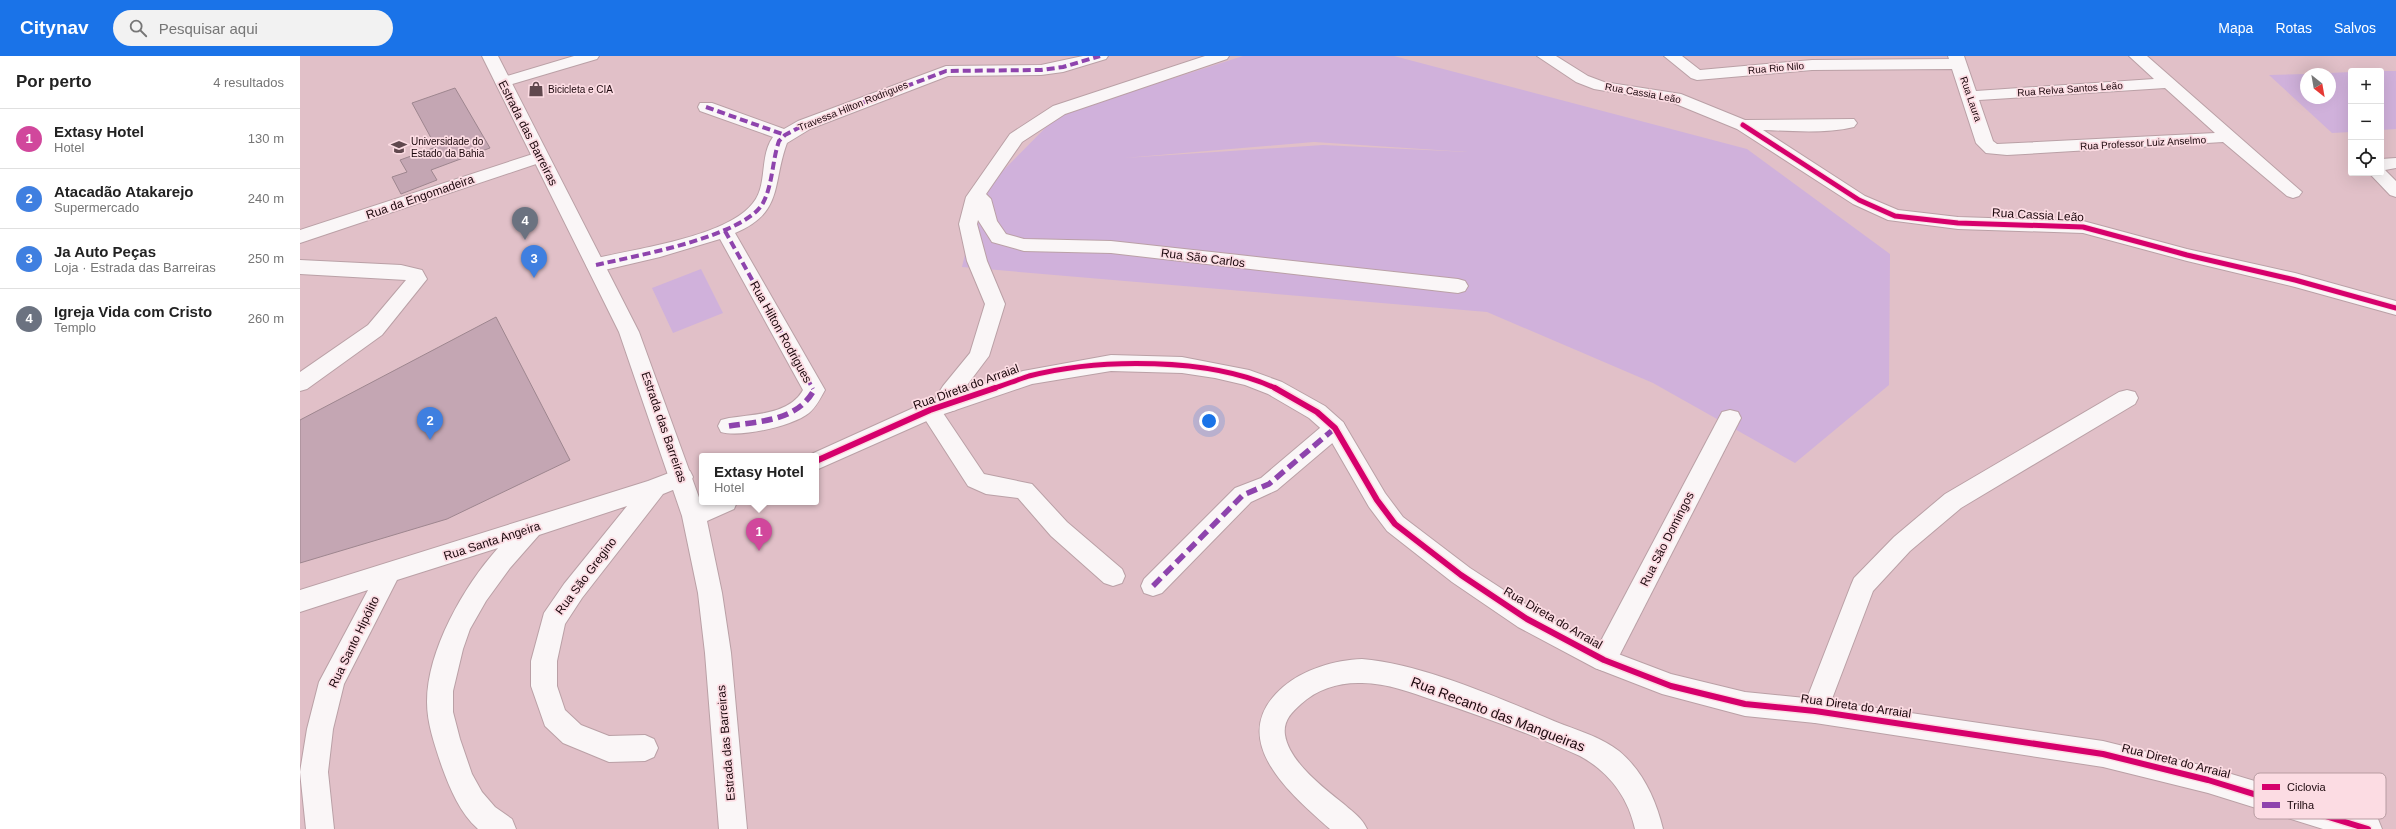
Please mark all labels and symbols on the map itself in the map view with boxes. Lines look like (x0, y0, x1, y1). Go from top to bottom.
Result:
street label: Rua Rio Nilo (1748, 60, 1805, 76)
north arrow (2300, 68, 2336, 104)
street label: Rua Laura (1958, 75, 1984, 123)
street label: Estrada das Barreiras (495, 78, 561, 188)
street label: Travessa Hilton Rodrigues (796, 79, 910, 133)
shop icon: Bicicleta e CIA (527, 80, 545, 98)
street label: Rua Relva Santos Leão (2017, 80, 2124, 98)
street label: Rua Cassia Leão (1604, 81, 1682, 105)
place label: Bicicleta e CIA (548, 84, 613, 95)
street label: Rua Professor Luiz Anselmo (2080, 134, 2207, 152)
place label: Universidade do Estado da Bahia (411, 136, 485, 159)
school or university icon: Universidade do Estado da Bahia (390, 138, 408, 156)
street label: Rua da Engomadeira (364, 172, 476, 222)
street label: Rua Cassia Leão (1992, 206, 2085, 224)
pin: 4 (512, 207, 538, 240)
pin: 3 (521, 245, 547, 278)
street label: Rua São Carlos (1160, 246, 1246, 270)
street label: Rua Hilton Rodrigues (747, 279, 815, 385)
street label: Rua Direta do Arraial (911, 361, 1021, 413)
street label: Estrada das Barreiras (638, 370, 690, 484)
pin: 2 (417, 407, 443, 440)
your location (1199, 411, 1219, 431)
street label: Rua São Domingos (1637, 489, 1697, 589)
pin: 1 (746, 518, 772, 551)
street label: Rua Santa Angeira (442, 519, 542, 563)
street label: Rua São Gregino (553, 535, 620, 617)
street label: Rua Direta do Arraial (1501, 584, 1605, 652)
street label: Rua Santo Hipólito (326, 594, 382, 690)
street label: Rua Recanto das Mangueiras (1409, 673, 1587, 755)
street label: Estrada das Barreiras (714, 685, 738, 801)
street label: Rua Direta do Arraial (1800, 691, 1912, 721)
street label: Rua Direta do Arraial (2120, 741, 2232, 781)
legend (2254, 773, 2386, 819)
text: Ciclovia (2287, 781, 2326, 793)
text: Trilha (2287, 799, 2315, 811)

